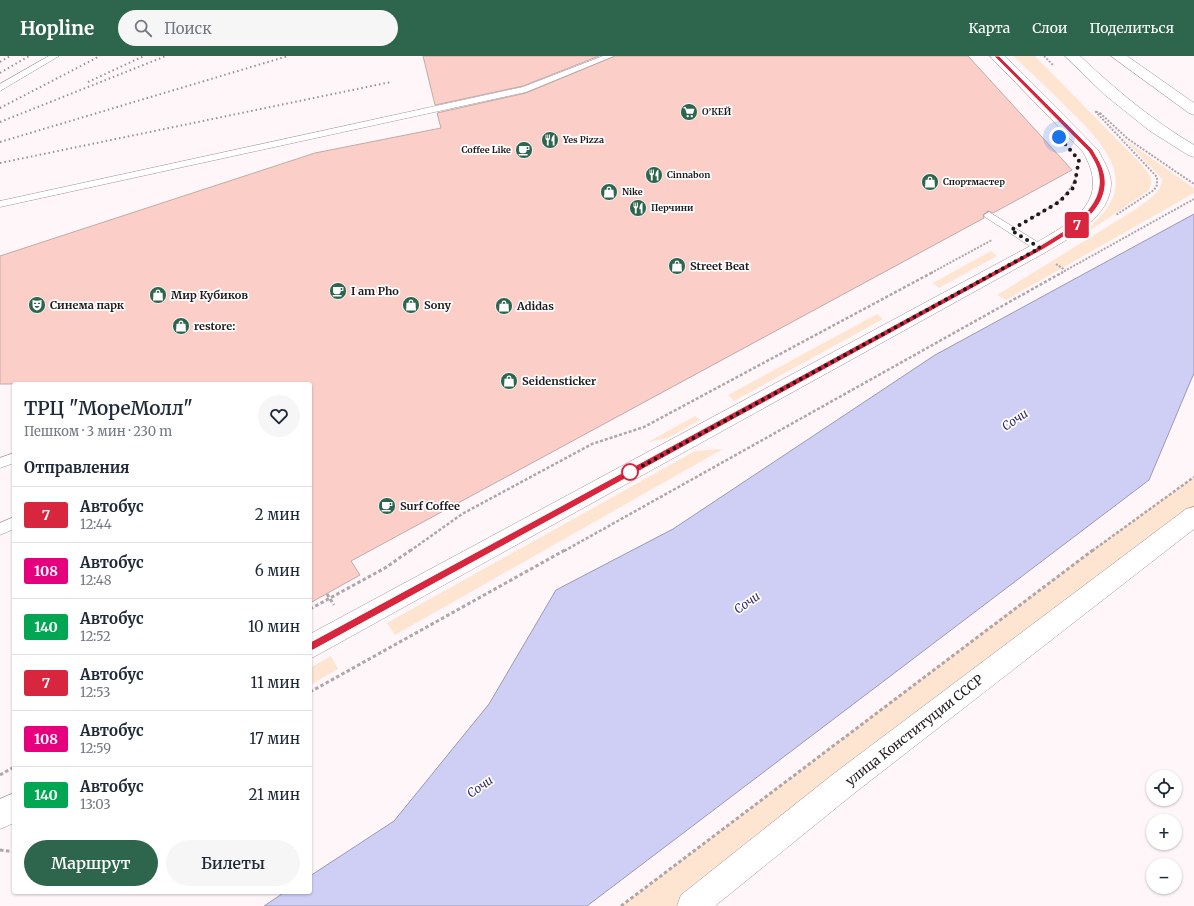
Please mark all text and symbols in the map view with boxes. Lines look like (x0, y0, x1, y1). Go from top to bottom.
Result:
search box (118, 10, 398, 46)
text: Hopline (20, 16, 94, 40)
icon: search (132, 17, 154, 39)
text: Поиск (164, 19, 212, 38)
text: Карта (968, 19, 1010, 37)
text: Слои (1032, 19, 1067, 37)
text: Поделиться (1089, 19, 1174, 37)
supermarket icon: О’КЕЙ (679, 102, 699, 122)
place label: О’КЕЙ (702, 106, 732, 117)
your location (1049, 127, 1069, 147)
restaurant icon: Yes Pizza (540, 130, 560, 150)
place label: Yes Pizza (562, 134, 604, 145)
cafe icon: Coffee Like (514, 140, 534, 160)
place label: Coffee Like (462, 144, 511, 155)
restaurant icon: Cinnabon (644, 165, 664, 185)
place label: Cinnabon (667, 169, 710, 180)
shop icon: Спортмастер (920, 172, 940, 192)
place label: Спортмастер (943, 176, 1005, 187)
shop icon: Nike (599, 182, 619, 202)
place label: Nike (622, 186, 643, 197)
restaurant icon: Перчини (628, 198, 648, 218)
place label: Перчини (651, 202, 694, 213)
line badge: 7 (1064, 212, 1090, 238)
text: 7 (1073, 216, 1081, 234)
shop icon: Street Beat (667, 256, 687, 276)
place label: Street Beat (690, 259, 750, 273)
cafe icon: I am Pho (328, 281, 348, 301)
place label: I am Pho (351, 284, 399, 298)
shop icon: Мир Кубиков (148, 285, 168, 305)
place label: Мир Кубиков (171, 288, 248, 302)
theatre icon: Синема парк (27, 295, 47, 315)
shop icon: Sony (401, 295, 421, 315)
shop icon: Adidas (494, 296, 514, 316)
place label: Синема парк (50, 298, 125, 312)
place label: Sony (424, 298, 452, 312)
place label: Adidas (516, 299, 554, 313)
shop icon: restore: (171, 316, 191, 336)
place label: restore: (194, 319, 235, 333)
shop icon: Seidensticker (499, 371, 519, 391)
place label: Seidensticker (522, 374, 596, 388)
button: heart (258, 395, 300, 437)
text: ТРЦ "МореМолл" (24, 396, 193, 420)
water label: Сочи (999, 406, 1031, 434)
text: Пешком · 3 мин · 230 m (24, 423, 172, 440)
text: Отправления (24, 458, 130, 477)
unlabelled marker (621, 463, 639, 481)
cafe icon: Surf Coffee (377, 496, 397, 516)
text: Автобус (80, 497, 144, 516)
place label: Surf Coffee (400, 499, 460, 513)
text: 2 мин (255, 505, 300, 524)
text: 7 (42, 506, 50, 524)
text: 12:44 (80, 516, 112, 533)
text: Автобус (80, 553, 144, 572)
text: 6 мин (255, 561, 300, 580)
text: 108 (34, 562, 58, 580)
text: 12:48 (80, 572, 111, 589)
water label: Сочи (731, 588, 763, 617)
text: Автобус (80, 609, 144, 628)
text: 10 мин (248, 617, 300, 636)
text: 140 (34, 618, 58, 636)
text: 12:52 (80, 628, 111, 645)
text: Автобус (80, 665, 144, 684)
street label: улица Конституции СССР (842, 671, 987, 790)
text: 11 мин (251, 673, 300, 692)
text: 7 (42, 674, 50, 692)
text: 12:53 (80, 684, 110, 701)
text: Автобус (80, 721, 144, 740)
text: 17 мин (249, 729, 300, 748)
text: 108 (34, 730, 58, 748)
text: 12:59 (80, 740, 111, 757)
map controls (1146, 770, 1182, 894)
button: locate (1146, 770, 1182, 806)
water label: Сочи (464, 772, 496, 801)
text: Автобус (80, 777, 144, 796)
text: 21 мин (249, 785, 300, 804)
text: 140 (34, 786, 58, 804)
text: 13:03 (80, 796, 111, 813)
button: + (1146, 814, 1182, 850)
button: Маршрут (24, 840, 158, 886)
button: Билеты (166, 840, 300, 886)
button: − (1146, 858, 1182, 894)

